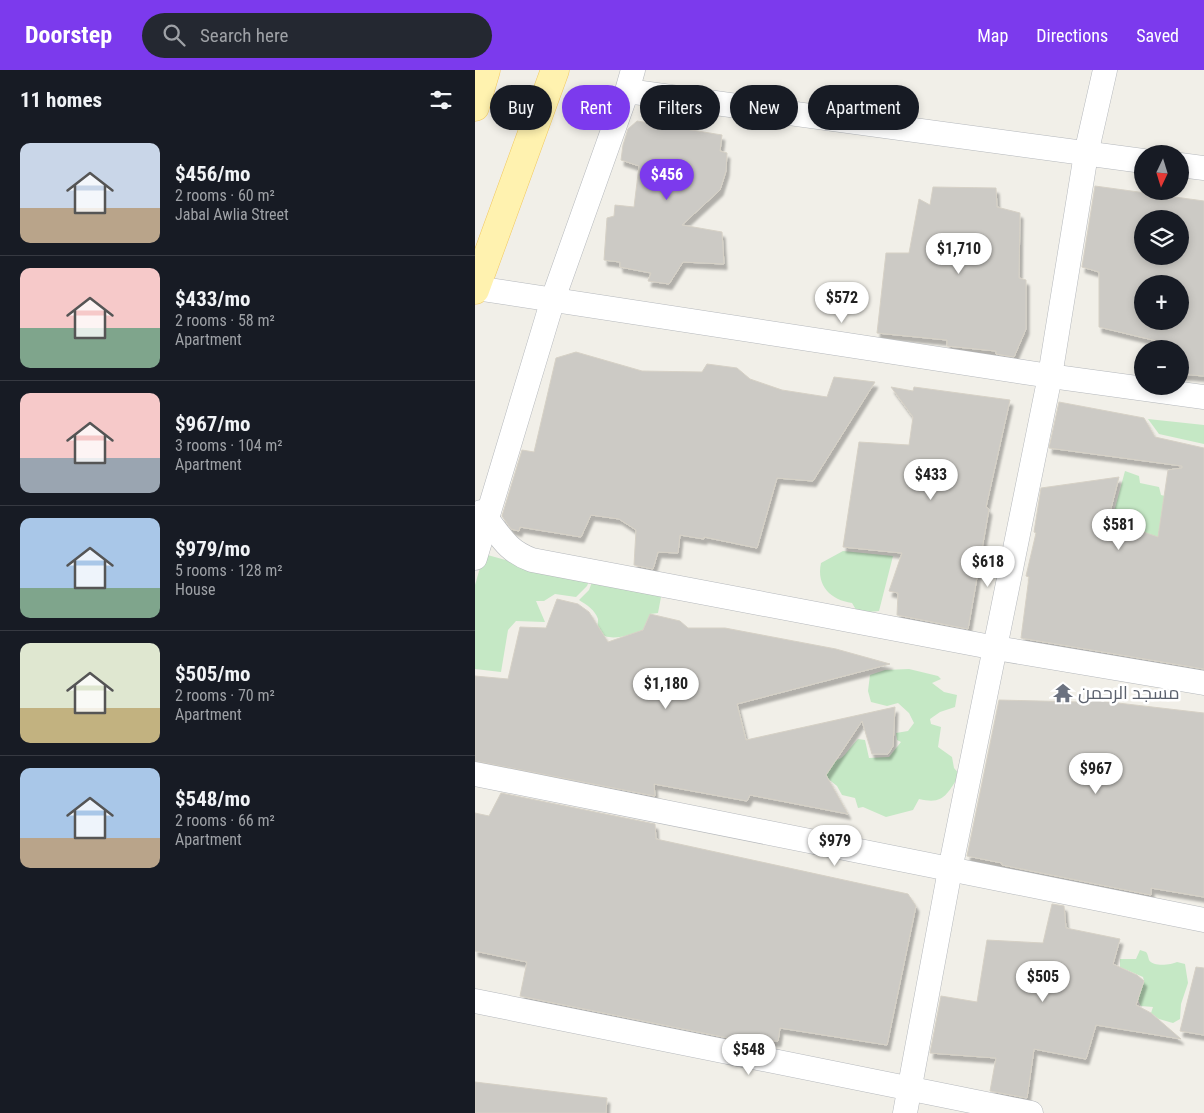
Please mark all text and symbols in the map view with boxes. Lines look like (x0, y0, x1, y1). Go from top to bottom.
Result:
search box (142, 13, 492, 58)
text: Doorstep (25, 21, 112, 49)
icon: search (160, 21, 188, 49)
text: Search here (200, 24, 288, 47)
text: Map (977, 25, 1008, 46)
text: Directions (1036, 25, 1108, 46)
text: Saved (1136, 25, 1179, 46)
chip: Buy (490, 85, 552, 130)
chip: Rent (562, 85, 630, 130)
chip: Filters (640, 85, 720, 130)
chip: New (730, 85, 798, 130)
chip: Apartment (808, 85, 919, 130)
icon: filters (427, 86, 455, 114)
text: 11 homes (20, 88, 102, 112)
north arrow (1134, 145, 1189, 200)
map controls (1134, 145, 1189, 395)
pin: $456 (637, 158, 697, 201)
text: $456/mo (175, 162, 250, 186)
icon: home (60, 163, 120, 223)
text: $456 (651, 165, 683, 184)
text: 2 rooms · 60 m² (175, 186, 275, 205)
text: Jabal Awlia Street (175, 205, 289, 224)
button: layers (1134, 210, 1189, 265)
pin: $1,710 (918, 232, 1000, 275)
text: $1,710 (937, 239, 981, 258)
button: + (1134, 275, 1189, 330)
pin: $572 (812, 282, 872, 324)
text: $433/mo (175, 287, 250, 311)
icon: home (60, 288, 120, 348)
text: $572 (826, 288, 858, 307)
text: 2 rooms · 58 m² (175, 311, 275, 330)
text: Apartment (175, 330, 242, 349)
button: − (1134, 340, 1189, 395)
text: $967/mo (175, 412, 250, 436)
icon: home (60, 413, 120, 473)
text: 3 rooms · 104 m² (175, 436, 283, 455)
text: Apartment (175, 455, 242, 474)
pin: $433 (901, 458, 961, 501)
text: $433 (915, 465, 947, 484)
pin: $581 (1089, 508, 1149, 551)
text: $581 (1103, 515, 1135, 534)
text: $979/mo (175, 537, 250, 561)
icon: home (60, 538, 120, 598)
pin: $618 (958, 546, 1018, 588)
text: $618 (972, 552, 1004, 571)
text: 5 rooms · 128 m² (175, 561, 283, 580)
text: House (175, 580, 215, 599)
text: $505/mo (175, 662, 250, 686)
icon: home (60, 663, 120, 723)
pin: $1,180 (625, 668, 707, 710)
text: $1,180 (644, 674, 688, 693)
temple icon: مسجد الرحمن (1052, 682, 1074, 704)
place label: مسجد الرحمن (1078, 682, 1180, 704)
text: 2 rooms · 70 m² (175, 686, 275, 705)
text: Apartment (175, 705, 242, 724)
pin: $967 (1066, 752, 1126, 795)
text: $967 (1080, 759, 1112, 778)
text: $548/mo (175, 787, 250, 811)
icon: home (60, 788, 120, 848)
text: 2 rooms · 66 m² (175, 811, 275, 830)
pin: $979 (805, 824, 865, 867)
text: Apartment (175, 830, 242, 849)
text: $979 (819, 831, 851, 850)
pin: $505 (1013, 960, 1073, 1003)
text: $505 (1027, 967, 1059, 986)
pin: $548 (719, 1034, 779, 1076)
text: $548 (733, 1040, 765, 1059)

